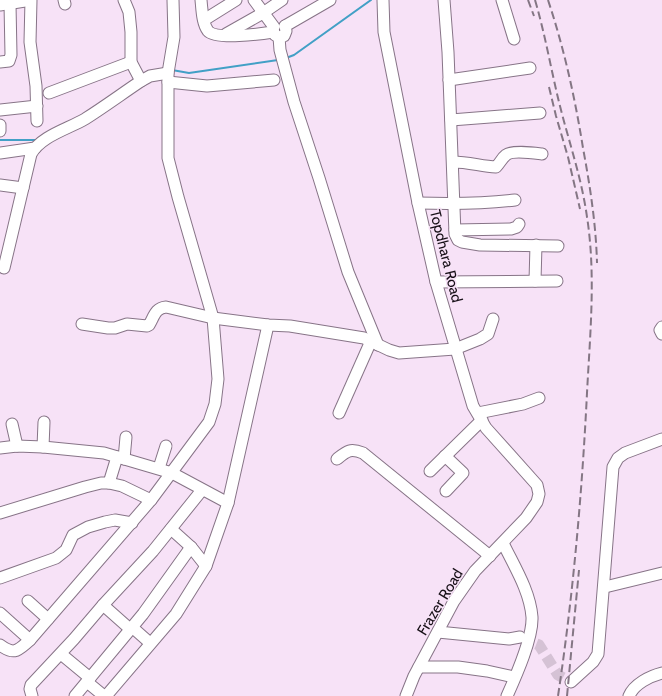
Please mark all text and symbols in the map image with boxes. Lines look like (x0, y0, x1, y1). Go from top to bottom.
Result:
street label: Topdhara Road (426, 208, 466, 304)
street label: Frazer Road (413, 566, 467, 638)

